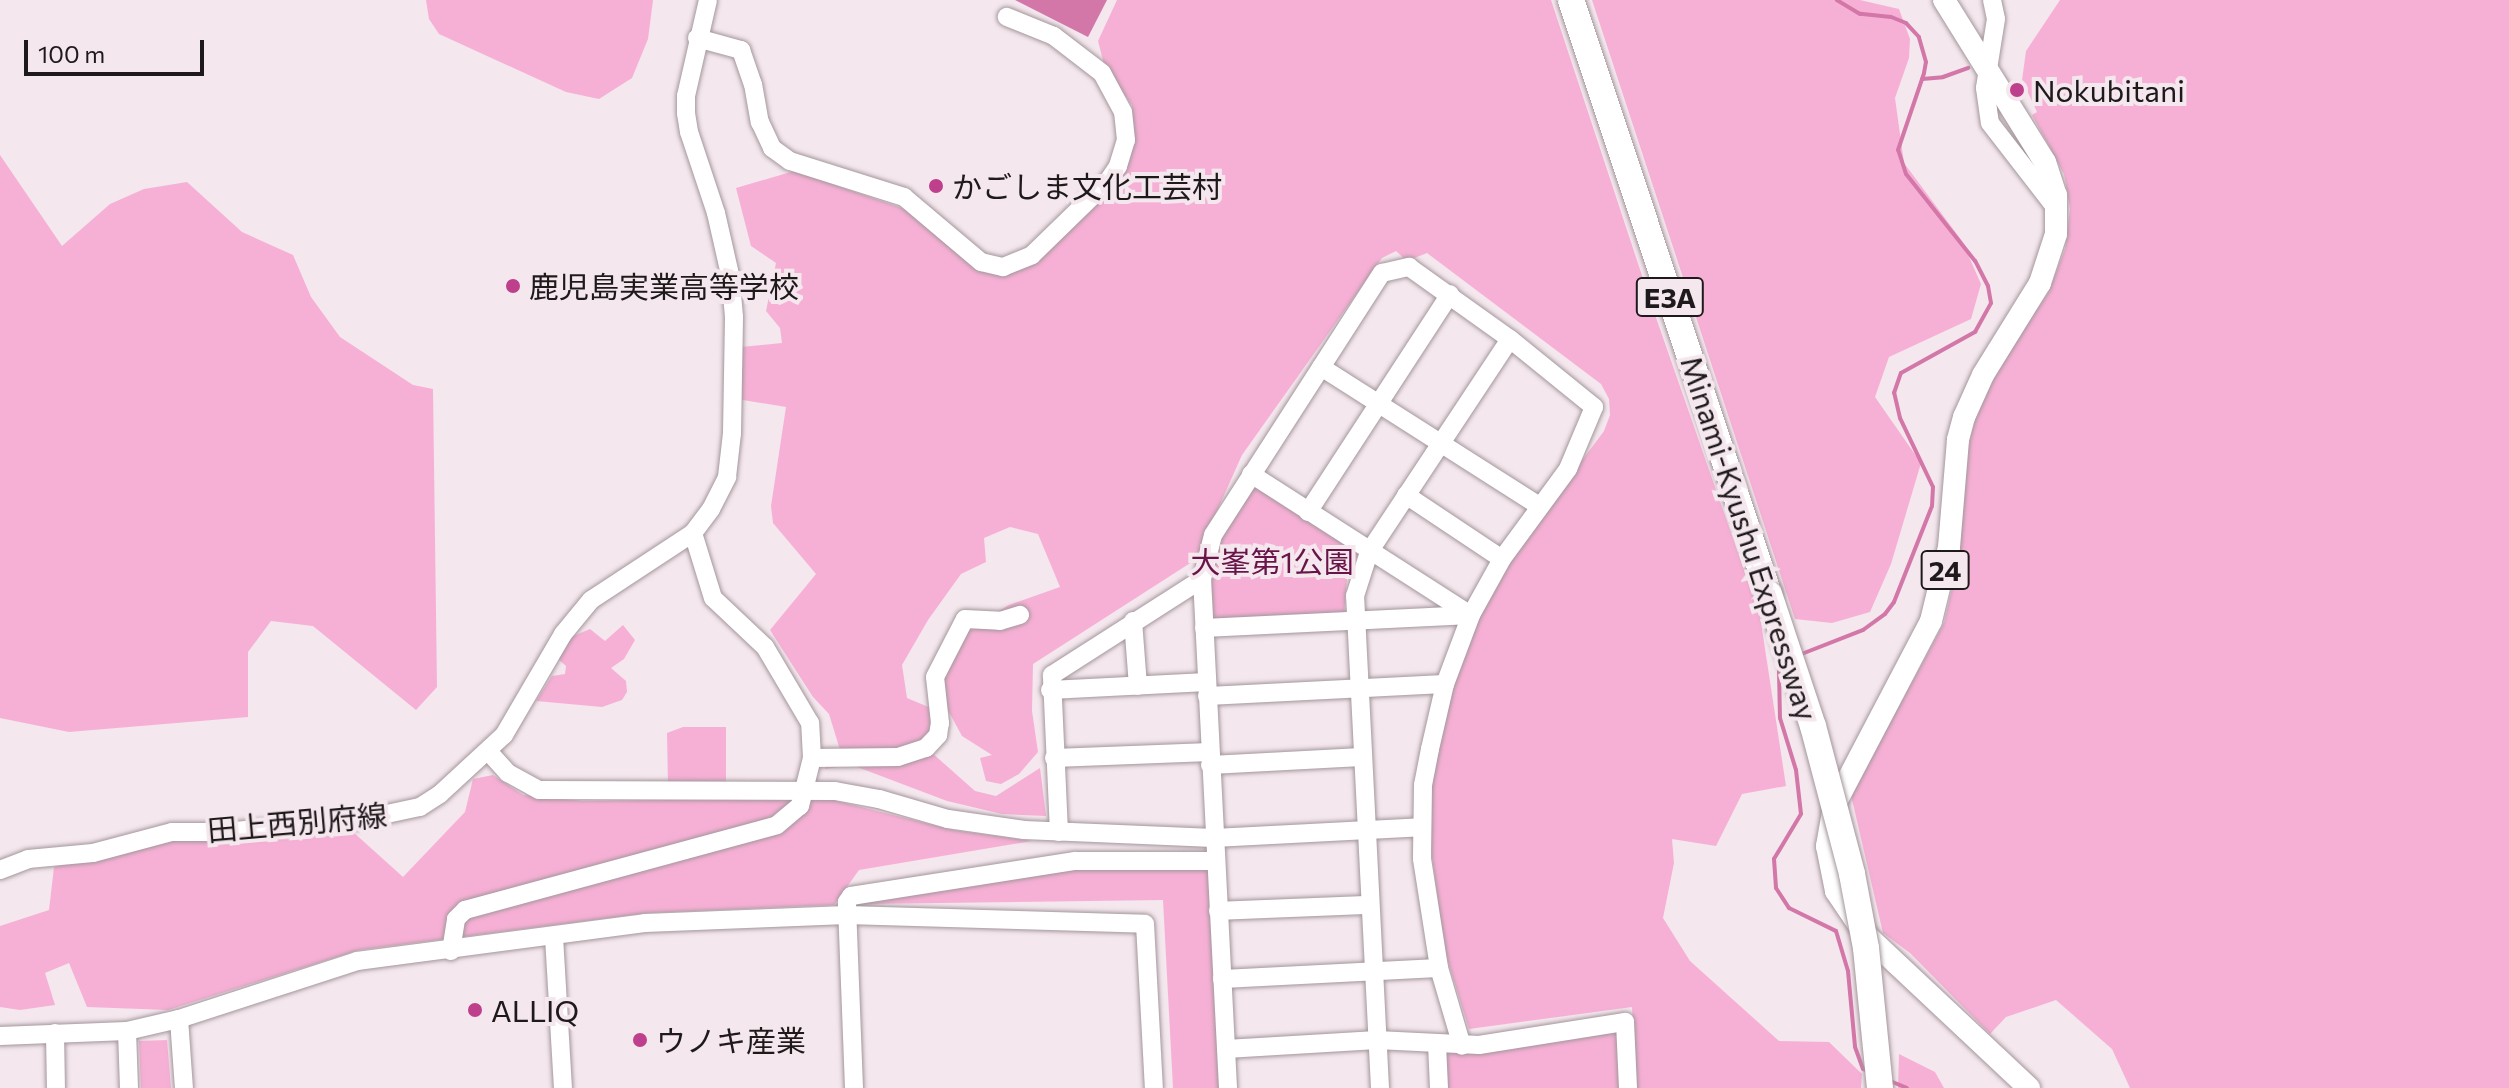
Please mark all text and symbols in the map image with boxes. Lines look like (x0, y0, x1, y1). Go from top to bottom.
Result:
scale bar (28, 24, 208, 74)
text: 100 m (38, 39, 105, 68)
place label: Nokubitani (2033, 72, 2185, 108)
marker: Nokubitani (2008, 81, 2026, 99)
place label: かごしま文化工芸村 (952, 168, 1222, 204)
marker: かごしま文化工芸村 (927, 177, 945, 195)
place label: 鹿児島実業高等学校 (529, 268, 799, 304)
road number: E3A (1634, 273, 1706, 321)
marker: 鹿児島実業高等学校 (504, 277, 522, 295)
street label: Minami-Kyushu Expressway (1674, 351, 1826, 725)
park label: 大峯第1公園 (1191, 543, 1353, 579)
road number: 24 (1919, 546, 1971, 594)
street label: 田上西別府線 (206, 796, 388, 848)
place label: ALLIQ (491, 992, 579, 1028)
marker: ALLIQ (466, 1001, 484, 1019)
place label: ウノキ産業 (656, 1022, 806, 1058)
marker: ウノキ産業 (631, 1031, 649, 1049)

